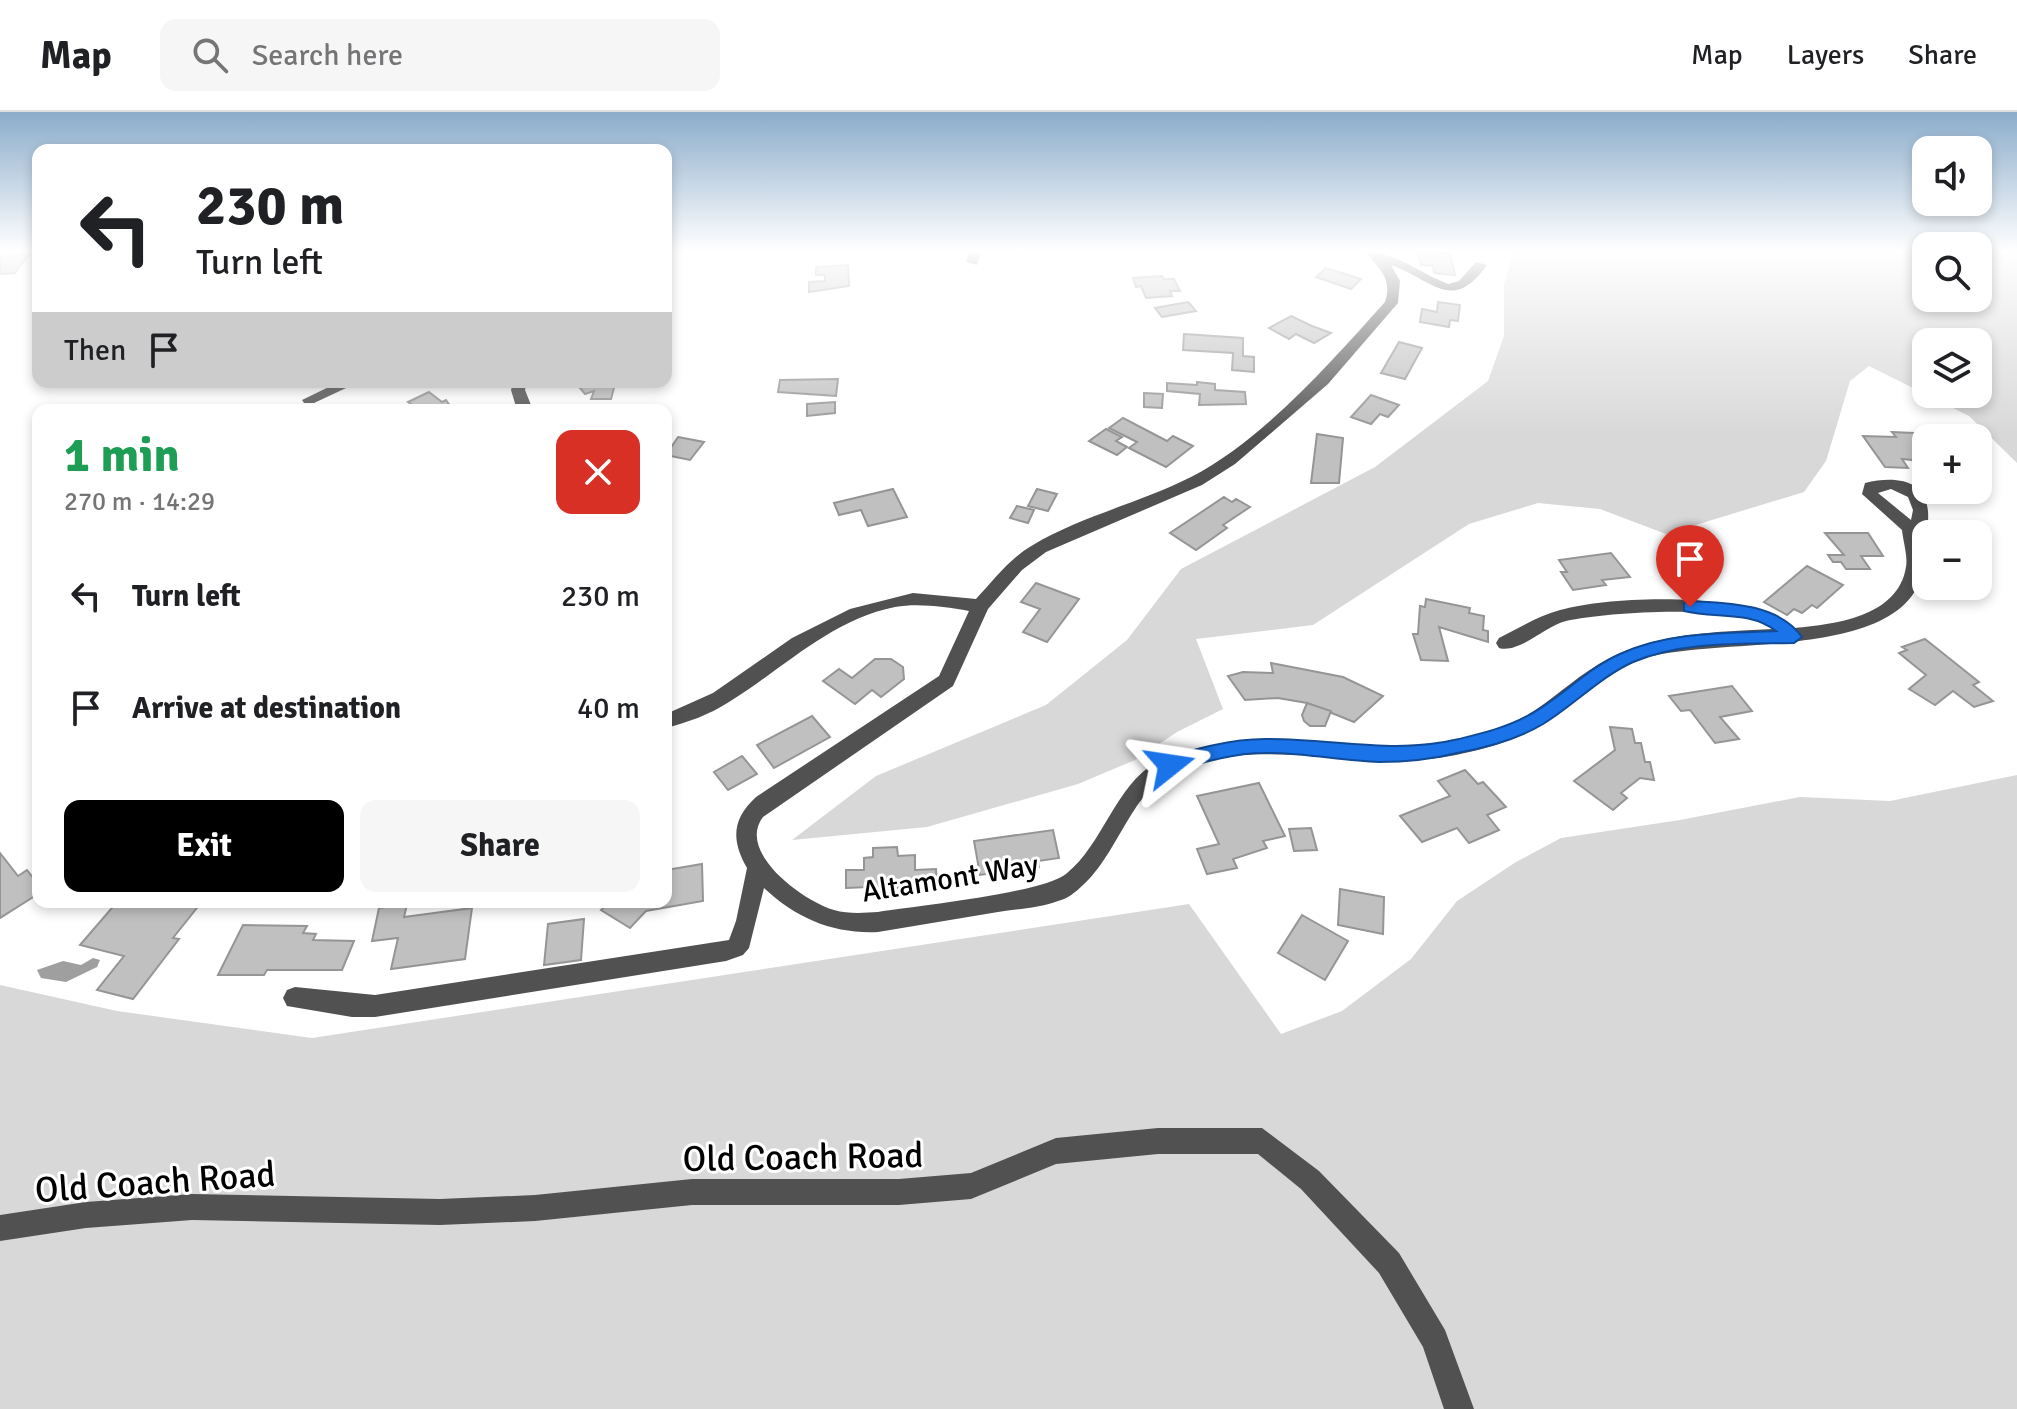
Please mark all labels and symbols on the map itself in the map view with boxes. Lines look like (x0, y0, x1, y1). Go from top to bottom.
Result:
pin (1656, 525, 1724, 607)
position arrow (1128, 723, 1212, 807)
street label: Altamont Way (859, 846, 1041, 911)
street label: Old Coach Road (682, 1133, 924, 1182)
street label: Old Coach Road (33, 1152, 277, 1213)

